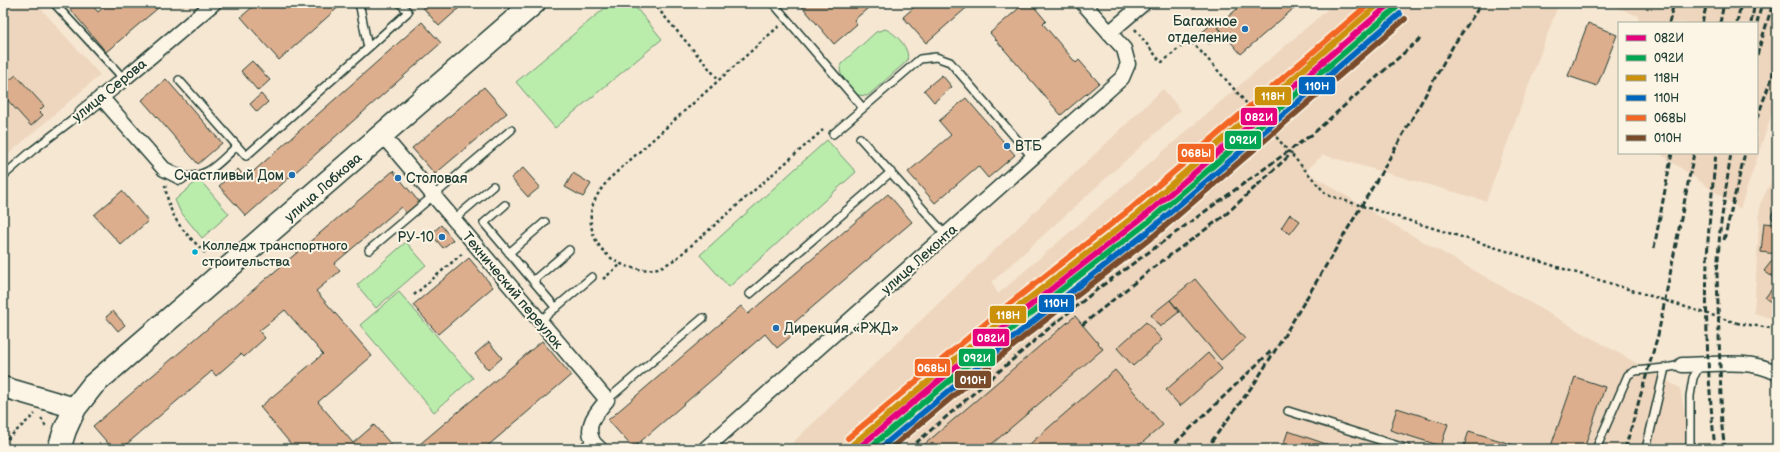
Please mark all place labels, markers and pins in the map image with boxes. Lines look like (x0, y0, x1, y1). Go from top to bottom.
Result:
place label: Багажное отделение (1168, 13, 1237, 46)
marker: Багажное отделение (1240, 24, 1250, 34)
place label: ВТБ (1015, 138, 1042, 155)
marker: ВТБ (1002, 141, 1012, 151)
place label: Счастливый Дом (174, 167, 284, 184)
marker: Счастливый Дом (287, 170, 297, 180)
place label: Столовая (406, 170, 468, 187)
marker: Столовая (393, 173, 403, 183)
place label: РУ-10 (397, 229, 434, 246)
marker: РУ-10 (437, 232, 447, 242)
place label: Колледж транспортного строительства (202, 238, 348, 270)
marker: Колледж транспортного строительства (190, 247, 200, 257)
place label: Дирекция «РЖД» (784, 320, 899, 337)
marker: Дирекция «РЖД» (771, 323, 781, 333)

